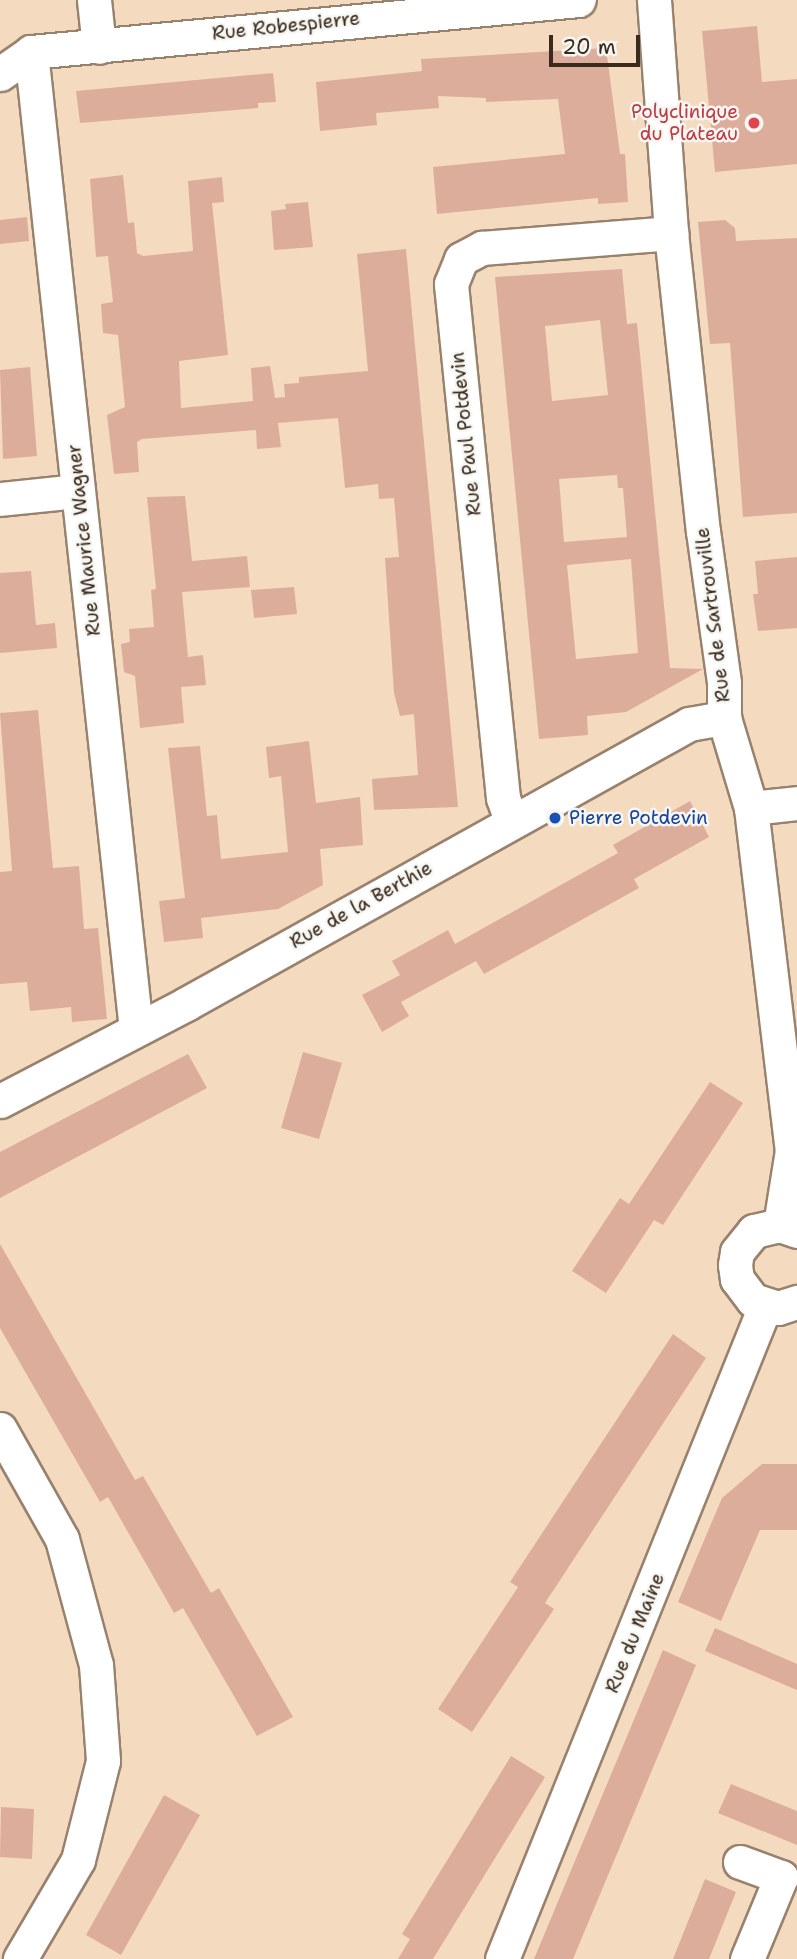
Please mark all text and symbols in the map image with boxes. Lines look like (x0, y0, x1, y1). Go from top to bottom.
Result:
street label: Rue Robespierre (211, 7, 361, 45)
scale bar (552, 21, 643, 65)
text: 20 m (562, 33, 616, 61)
place label: Polyclinique du Plateau (631, 101, 738, 145)
marker: Polyclinique du Plateau (744, 113, 764, 133)
street label: Rue Paul Potdevin (446, 351, 486, 517)
street label: Rue Maurice Wagner (63, 443, 105, 637)
street label: Rue de Sartrouville (691, 526, 735, 704)
place label: Pierre Potdevin (569, 807, 708, 829)
marker: Pierre Potdevin (547, 810, 563, 826)
street label: Rue de la Berthie (286, 856, 436, 954)
street label: Rue du Maine (601, 1570, 669, 1696)

